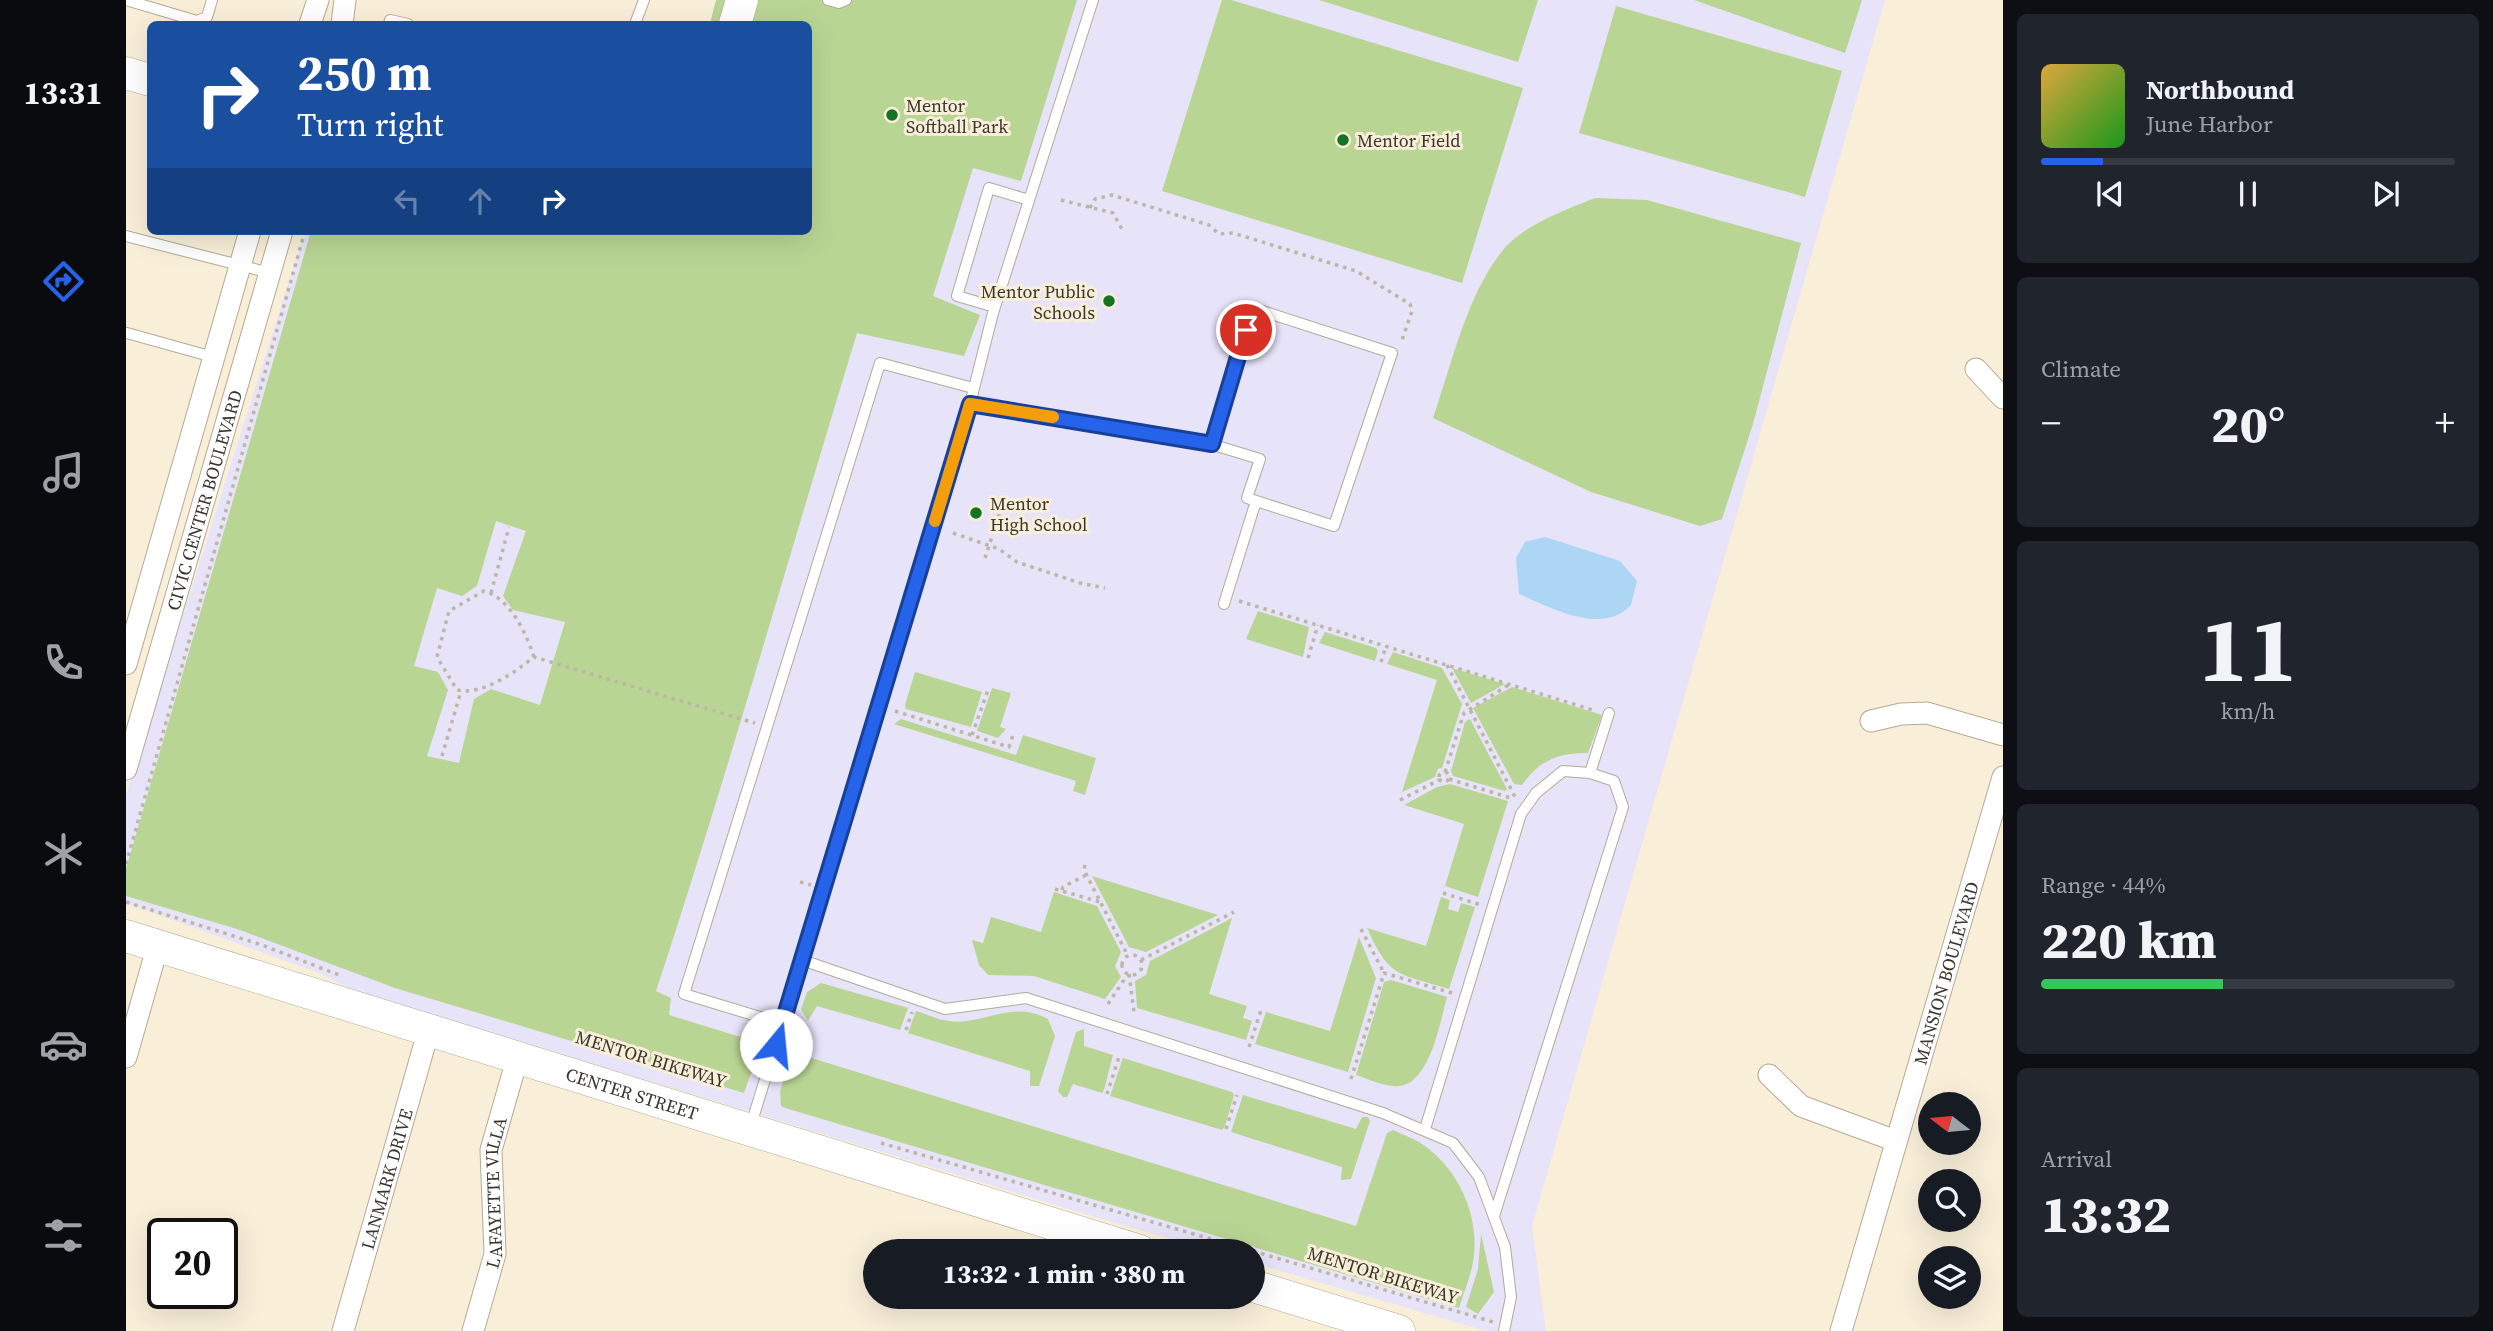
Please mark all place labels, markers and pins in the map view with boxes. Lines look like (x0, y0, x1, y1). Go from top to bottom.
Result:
place label: Mentor Softball Park (906, 93, 1008, 139)
marker: Mentor Softball Park (884, 107, 900, 123)
place label: Mentor Field (1357, 128, 1461, 153)
marker: Mentor Field (1335, 132, 1351, 148)
place label: Mentor Public Schools (981, 279, 1095, 325)
marker: Mentor Public Schools (1101, 293, 1117, 309)
pin (1216, 300, 1276, 360)
place label: Mentor High School (990, 491, 1087, 537)
marker: Mentor High School (968, 505, 984, 521)

